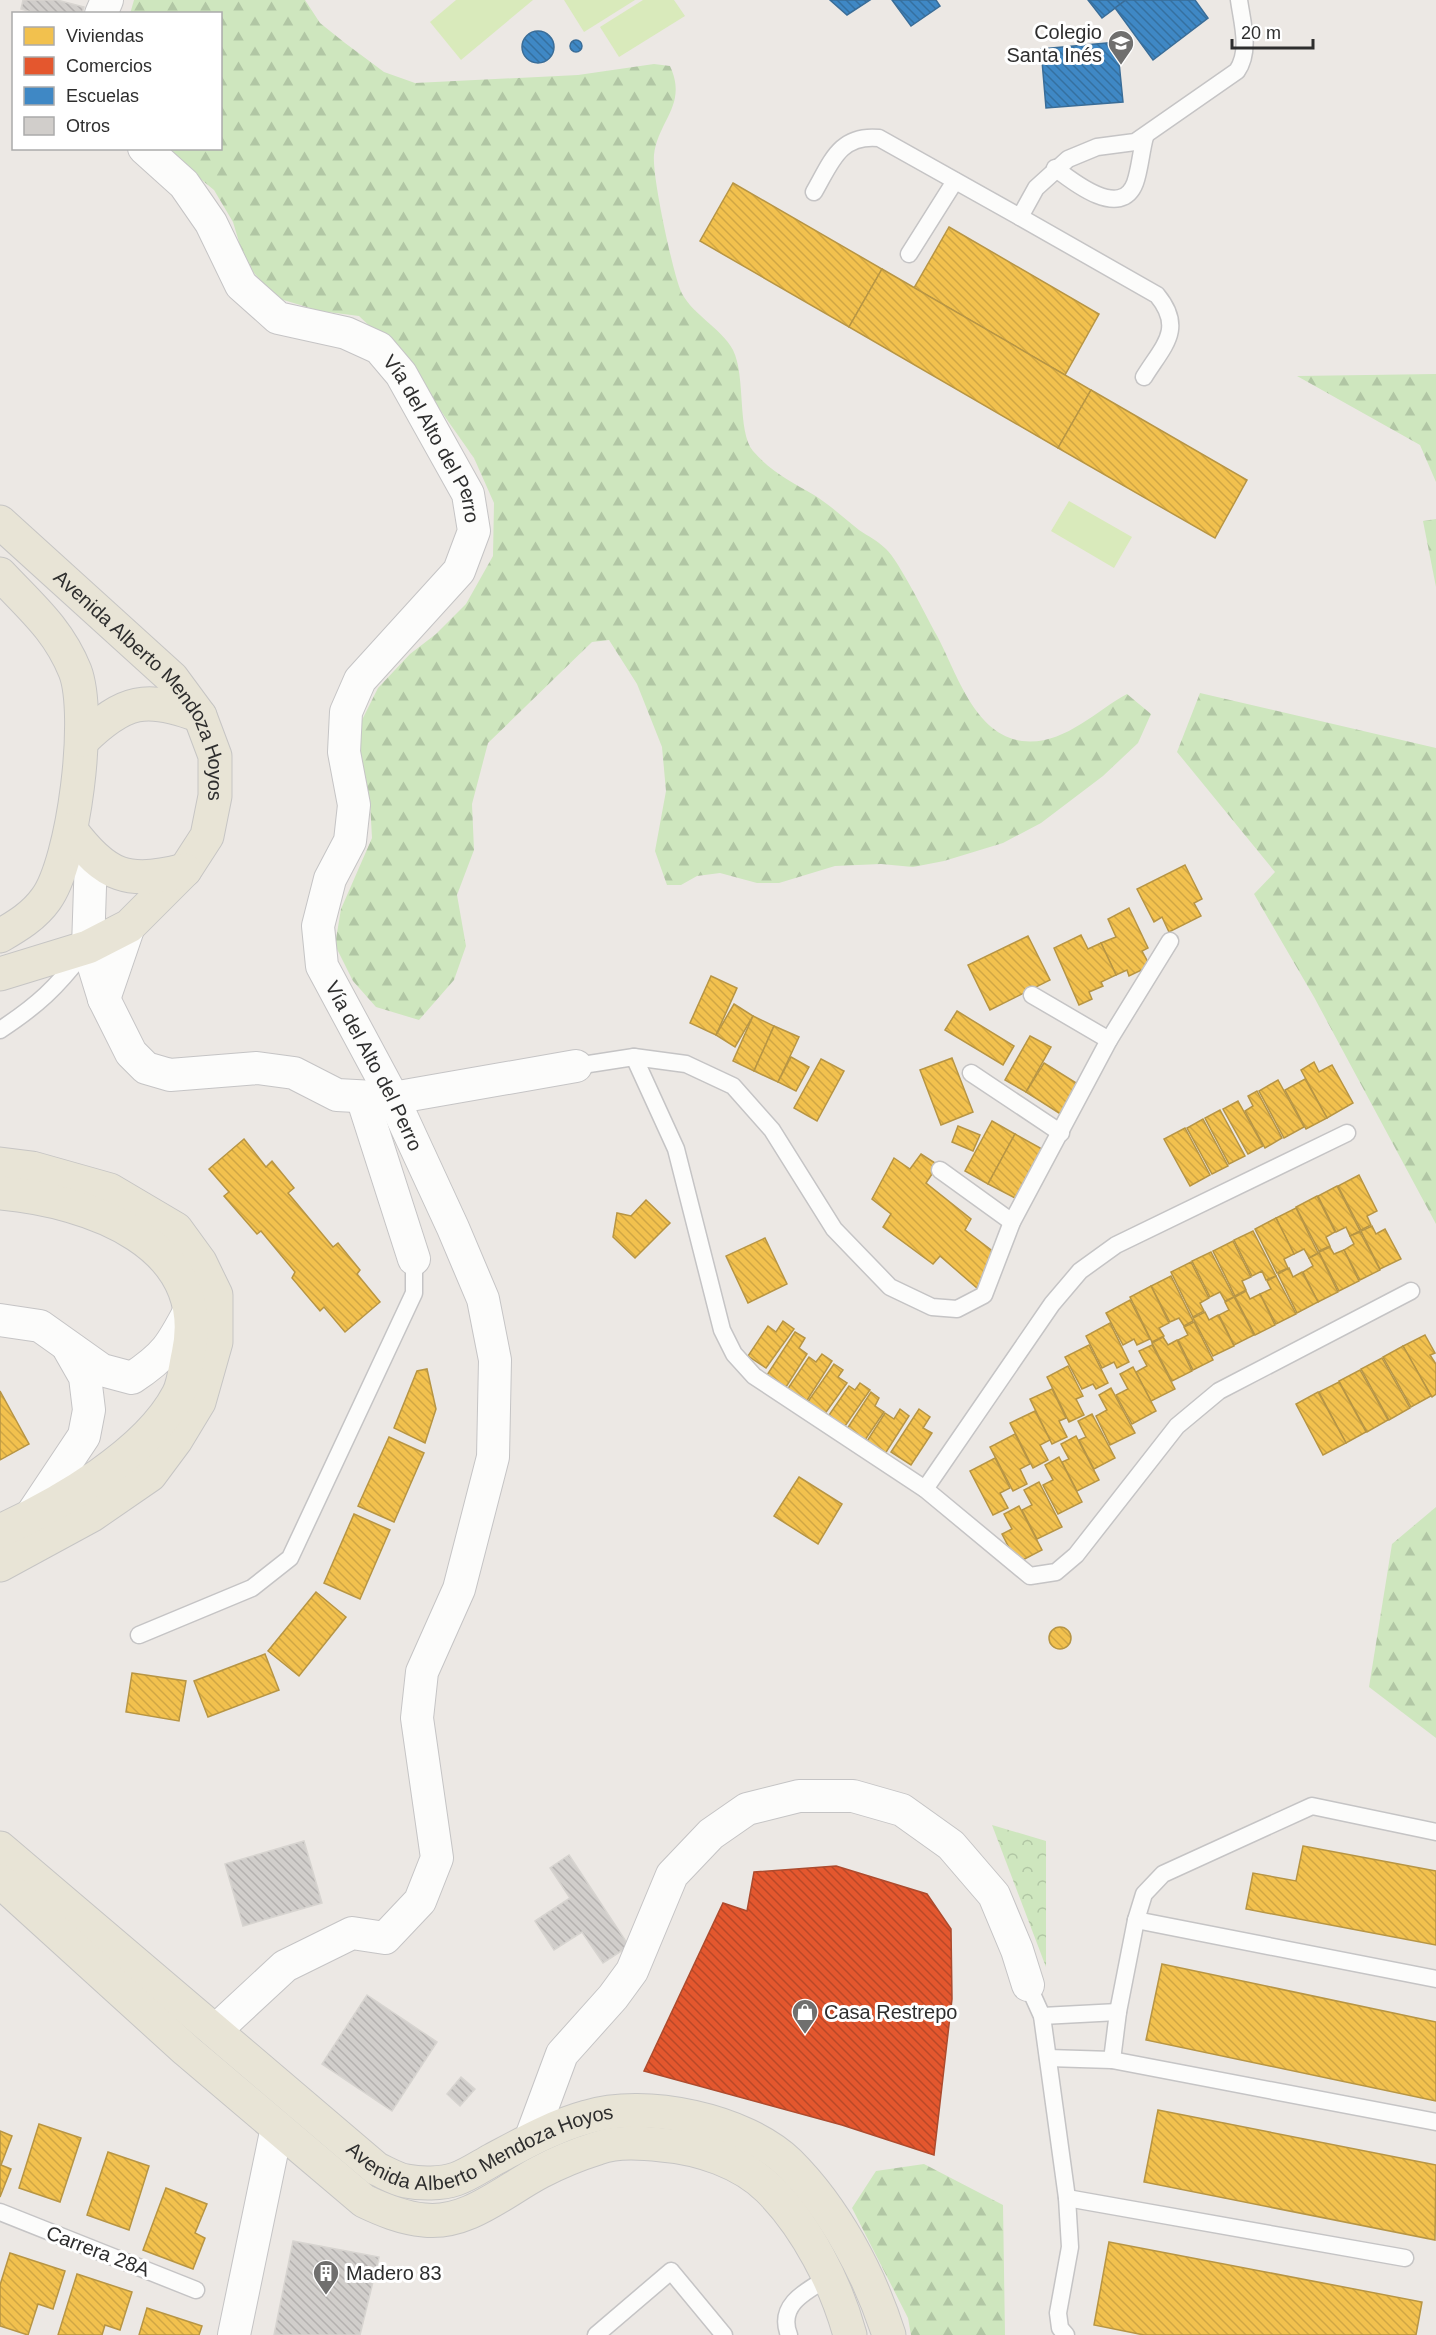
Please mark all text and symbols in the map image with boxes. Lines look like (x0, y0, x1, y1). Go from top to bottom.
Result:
legend (12, 12, 222, 150)
scale bar (1232, 12, 1313, 50)
place label: Colegio Santa Inés (1006, 21, 1102, 66)
text: 20 m (1241, 23, 1281, 43)
text: Viviendas (66, 26, 144, 46)
school or university icon: Colegio Santa Inés (1106, 28, 1136, 66)
text: Comercios (66, 56, 152, 76)
text: Escuelas (66, 86, 139, 106)
text: Otros (66, 116, 110, 136)
street label: Vía del Alto del Perro (379, 350, 483, 524)
street label: Avenida Alberto Mendoza Hoyos (50, 566, 226, 801)
street label: Vía del Alto del Perro (321, 977, 427, 1154)
shop icon: Casa Restrepo (790, 1997, 820, 2035)
place label: Casa Restrepo (824, 2001, 957, 2023)
street label: Avenida Alberto Mendoza Hoyos (342, 2101, 615, 2194)
street label: Carrera 28A (43, 2221, 153, 2281)
building icon: Madero 83 (311, 2258, 341, 2296)
place label: Madero 83 (346, 2262, 442, 2284)

